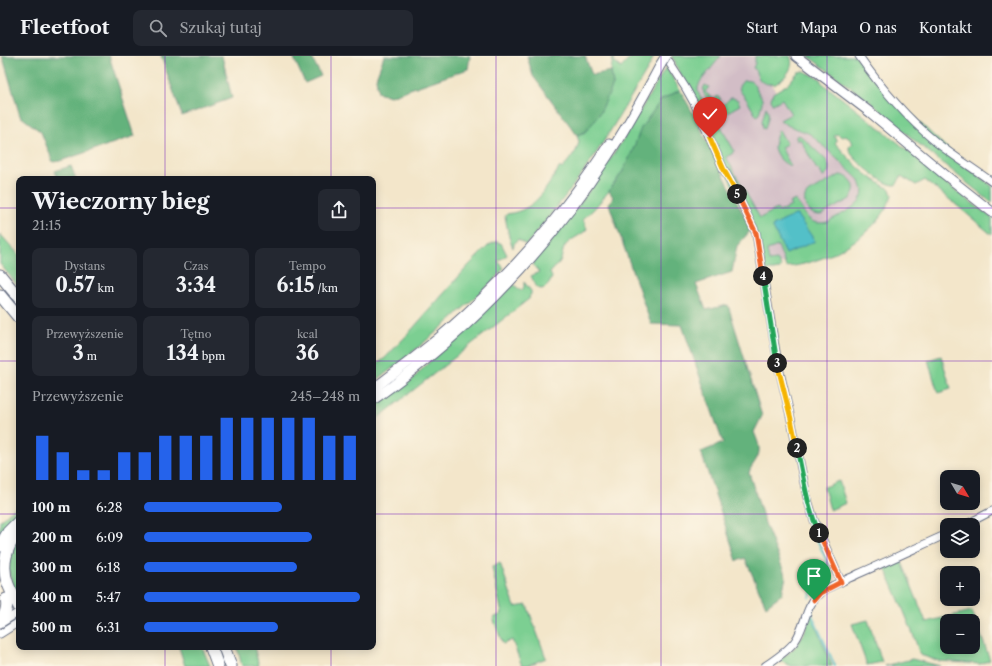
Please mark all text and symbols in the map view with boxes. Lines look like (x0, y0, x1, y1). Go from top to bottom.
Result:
search box (133, 10, 413, 46)
text: Fleetfoot (20, 16, 109, 39)
icon: search (147, 17, 169, 39)
text: Szukaj tutaj (179, 18, 262, 37)
text: Start (746, 19, 778, 37)
text: Mapa (800, 19, 837, 37)
text: O nas (859, 19, 897, 37)
text: Kontakt (919, 19, 972, 37)
pin (693, 97, 727, 138)
icon: check (699, 103, 721, 125)
pin: 5 (727, 184, 747, 204)
text: 5 (734, 187, 740, 201)
text: Wieczorny bieg (32, 188, 209, 215)
button: share (318, 189, 360, 231)
text: 21:15 (32, 217, 61, 233)
text: Dystans (64, 259, 105, 273)
text: Czas (184, 259, 208, 273)
text: Tempo (289, 259, 326, 273)
pin: 4 (753, 266, 773, 286)
text: 4 (760, 269, 766, 283)
text: 0.57 (55, 273, 95, 297)
text: 3:34 (176, 273, 216, 297)
text: 6:15 (277, 273, 315, 297)
text: km (95, 281, 114, 295)
text: /km (315, 281, 338, 295)
text: Przewyższenie (46, 327, 123, 341)
text: Tętno (181, 327, 211, 341)
text: kcal (297, 327, 318, 341)
text: 3 (72, 341, 84, 365)
text: 134 (167, 341, 199, 365)
text: 36 (296, 341, 319, 365)
text: m (84, 349, 97, 363)
text: bpm (199, 349, 225, 363)
pin: 3 (767, 353, 787, 373)
text: 3 (774, 356, 780, 370)
text: Przewyższenie (32, 388, 124, 404)
text: 245–248 m (290, 388, 360, 404)
pin: 2 (787, 438, 807, 458)
text: 2 (794, 441, 800, 455)
north arrow (940, 470, 980, 510)
map controls (940, 470, 980, 654)
text: 100 m (32, 499, 71, 515)
text: 6:28 (96, 499, 122, 515)
button: layers (940, 518, 980, 558)
pin: 1 (809, 523, 829, 543)
text: 1 (817, 526, 821, 540)
text: 200 m (32, 529, 72, 545)
text: 6:09 (96, 529, 123, 545)
text: 300 m (32, 559, 72, 575)
text: 6:18 (96, 559, 120, 575)
pin (797, 559, 831, 600)
icon: arrive (803, 565, 825, 587)
button: + (940, 566, 980, 606)
text: 400 m (32, 589, 72, 605)
text: 5:47 (96, 589, 121, 605)
button: − (940, 614, 980, 654)
text: 500 m (32, 619, 72, 635)
text: 6:31 (96, 619, 120, 635)

